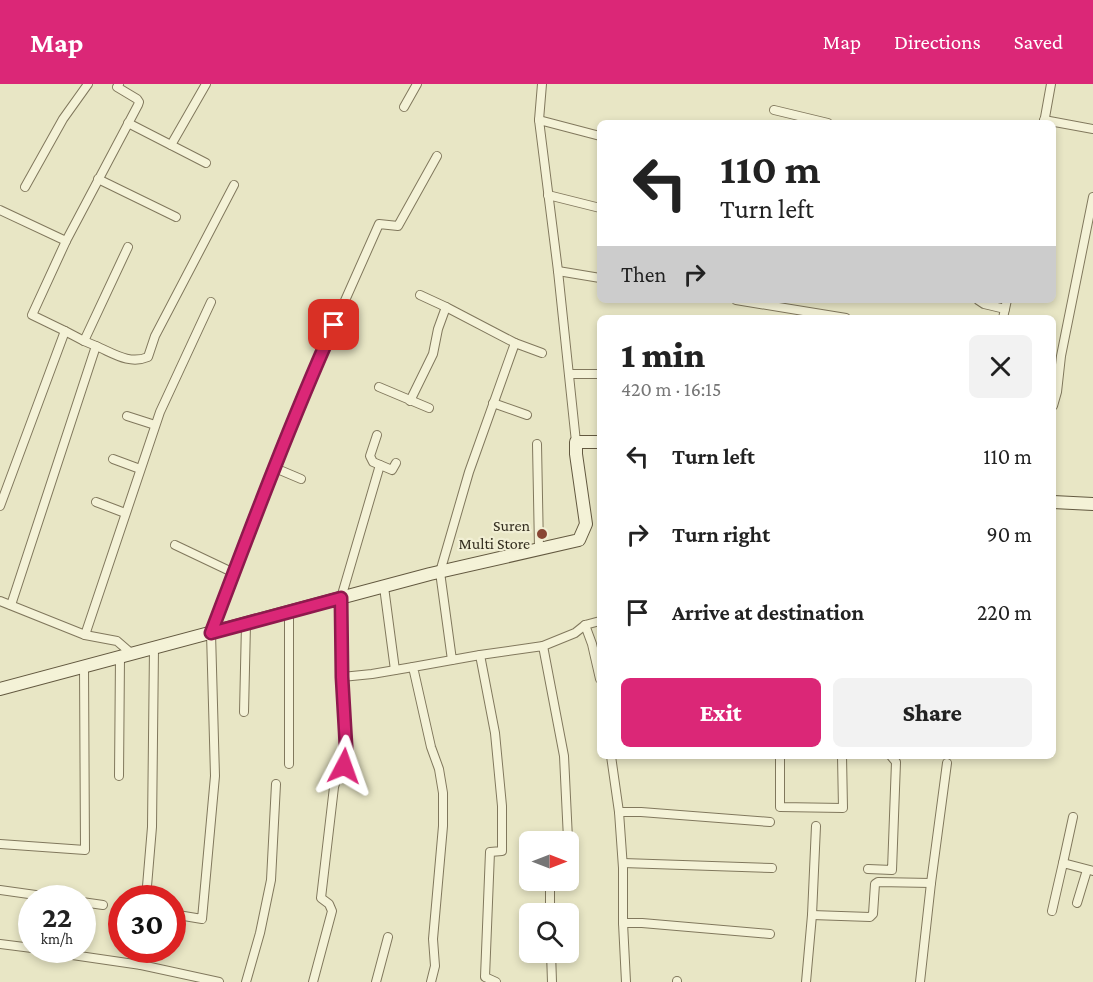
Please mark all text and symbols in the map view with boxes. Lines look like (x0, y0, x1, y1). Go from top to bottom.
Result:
text: Map (30, 27, 83, 58)
text: Map (823, 30, 861, 54)
text: Directions (894, 30, 981, 54)
text: Saved (1014, 30, 1063, 54)
icon: left (621, 144, 699, 222)
text: 110 m (720, 145, 821, 192)
text: Turn left (720, 194, 814, 224)
icon: right (678, 258, 711, 291)
text: Then (621, 262, 666, 287)
pin (308, 299, 359, 350)
icon: arrive (317, 308, 350, 341)
text: 1 min (621, 335, 705, 375)
button: close (969, 335, 1032, 398)
text: 420 m · 16:15 (621, 378, 721, 400)
icon: left (621, 440, 654, 473)
text: Turn left (672, 444, 755, 469)
text: 110 m (983, 444, 1032, 469)
place label: Suren Multi Store (459, 517, 530, 552)
icon: right (621, 518, 654, 551)
text: Turn right (672, 522, 770, 547)
text: 90 m (987, 522, 1032, 547)
marker: Suren Multi Store (535, 527, 549, 541)
icon: arrive (621, 596, 654, 629)
text: Arrive at destination (672, 600, 864, 625)
text: 220 m (977, 600, 1032, 625)
button: Exit (621, 678, 821, 747)
button: Share (833, 678, 1032, 747)
position arrow (312, 734, 376, 798)
north arrow (519, 831, 579, 891)
map controls (519, 831, 579, 963)
speed limit sign: 30 (108, 885, 186, 963)
text: 22 (42, 900, 72, 933)
button: search (519, 903, 579, 963)
text: km/h (41, 931, 73, 947)

